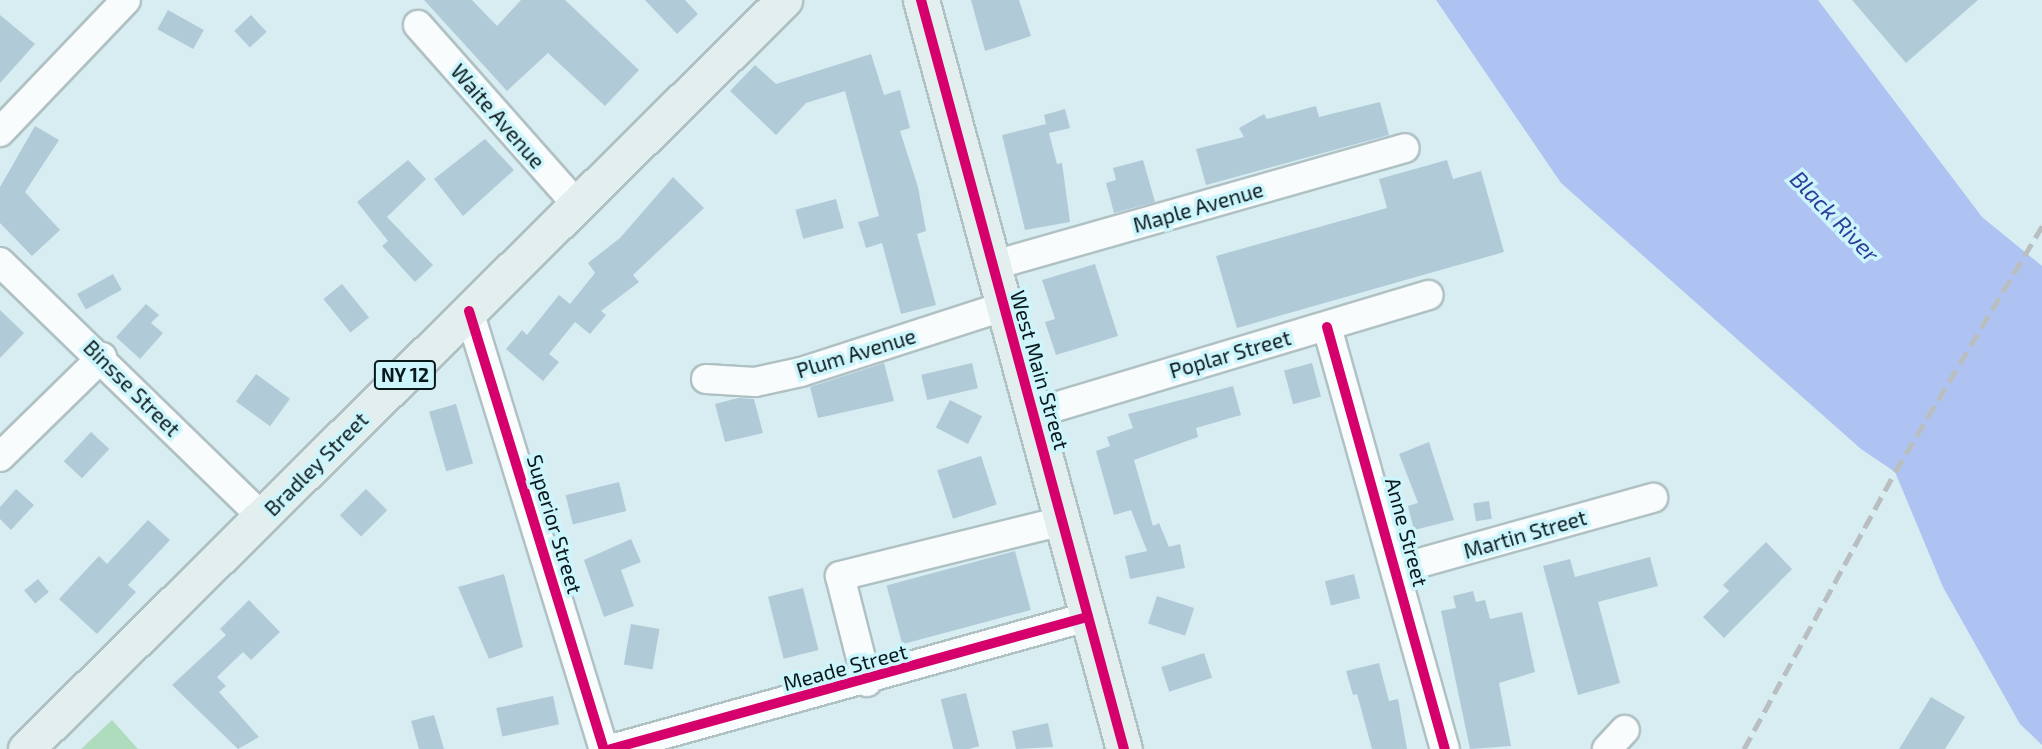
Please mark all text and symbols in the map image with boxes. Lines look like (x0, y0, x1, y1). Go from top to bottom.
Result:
street label: Waite Avenue (446, 58, 550, 174)
water label: Black River (1785, 165, 1885, 267)
street label: Maple Avenue (1130, 176, 1266, 238)
street label: West Main Street (1005, 287, 1075, 453)
street label: Plum Avenue (793, 323, 919, 383)
street label: Poplar Street (1166, 325, 1294, 383)
street label: Binsse Street (79, 335, 185, 441)
road number: NY 12 (374, 360, 436, 390)
street label: Bradley Street (259, 407, 373, 521)
street label: Superior Street (522, 451, 588, 597)
street label: Anne Street (1380, 475, 1434, 589)
street label: Martin Street (1461, 504, 1589, 564)
street label: Meade Street (780, 638, 910, 696)

